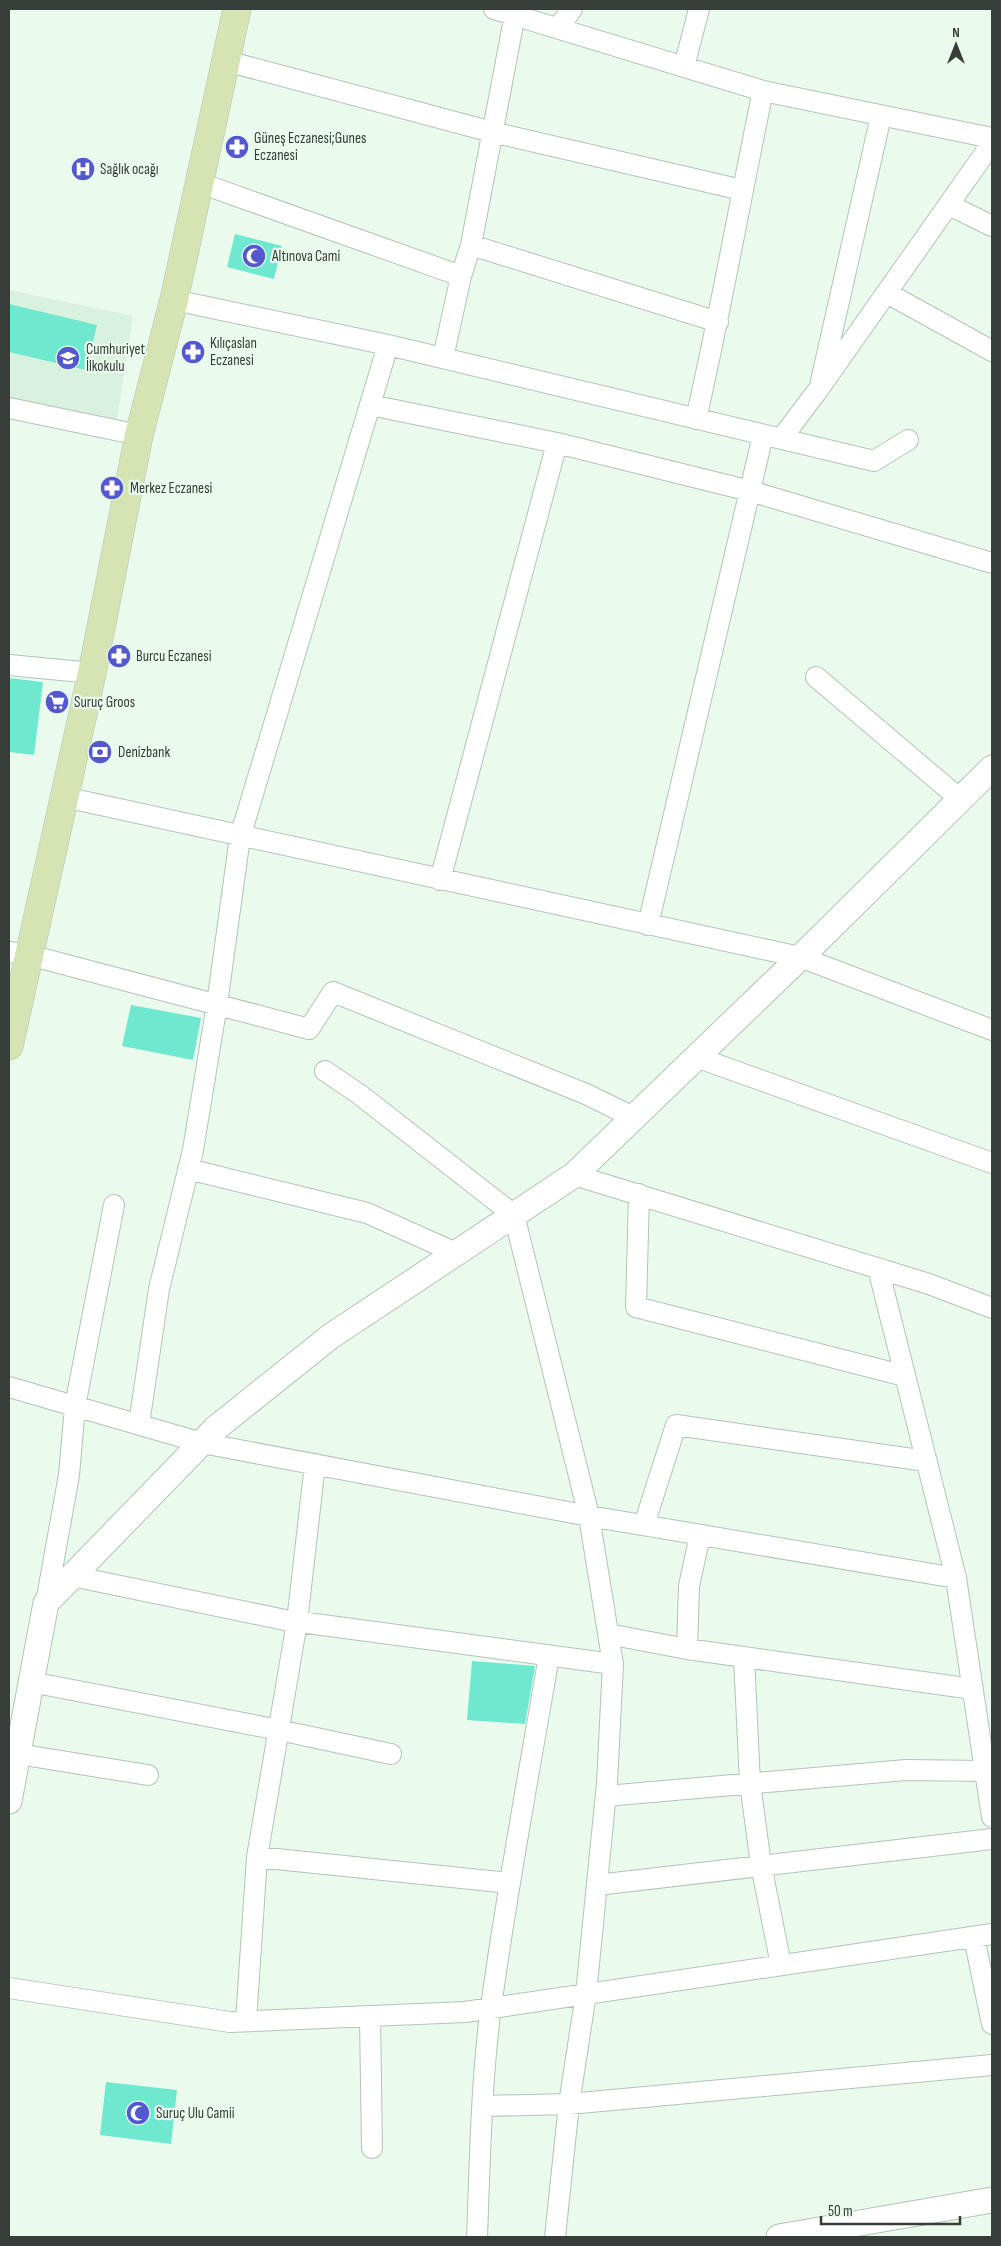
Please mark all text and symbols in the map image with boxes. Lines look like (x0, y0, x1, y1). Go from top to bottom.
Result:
north arrow (931, 20, 981, 70)
text: N (952, 24, 960, 41)
place label: Güneş Eczanesi;Gunes Eczanesi (254, 129, 366, 165)
pharmacy icon: Güneş Eczanesi;Gunes Eczanesi (224, 134, 250, 160)
hospital icon: Sağlık ocağı (70, 156, 96, 182)
place label: Sağlık ocağı (100, 160, 158, 179)
mosque icon: Altınova Cami (241, 243, 267, 269)
place label: Altınova Cami (271, 247, 340, 266)
place label: Kılıçaslan Eczanesi (210, 334, 257, 370)
pharmacy icon: Kılıçaslan Eczanesi (180, 339, 206, 365)
place label: Cumhuriyet İlkokulu (86, 340, 146, 376)
school or university icon: Cumhuriyet İlkokulu (55, 345, 81, 371)
pharmacy icon: Merkez Eczanesi (99, 475, 125, 501)
place label: Merkez Eczanesi (130, 479, 213, 498)
pharmacy icon: Burcu Eczanesi (106, 643, 132, 669)
place label: Burcu Eczanesi (136, 647, 212, 666)
supermarket icon: Suruç Groos (44, 689, 70, 715)
place label: Suruç Groos (74, 693, 135, 712)
bank icon: Denizbank (87, 739, 113, 765)
place label: Denizbank (118, 743, 170, 762)
mosque icon: Suruç Ulu Camii (125, 2100, 151, 2126)
place label: Suruç Ulu Camii (156, 2104, 235, 2123)
scale bar (821, 2194, 960, 2226)
text: 50 m (828, 2202, 853, 2221)

